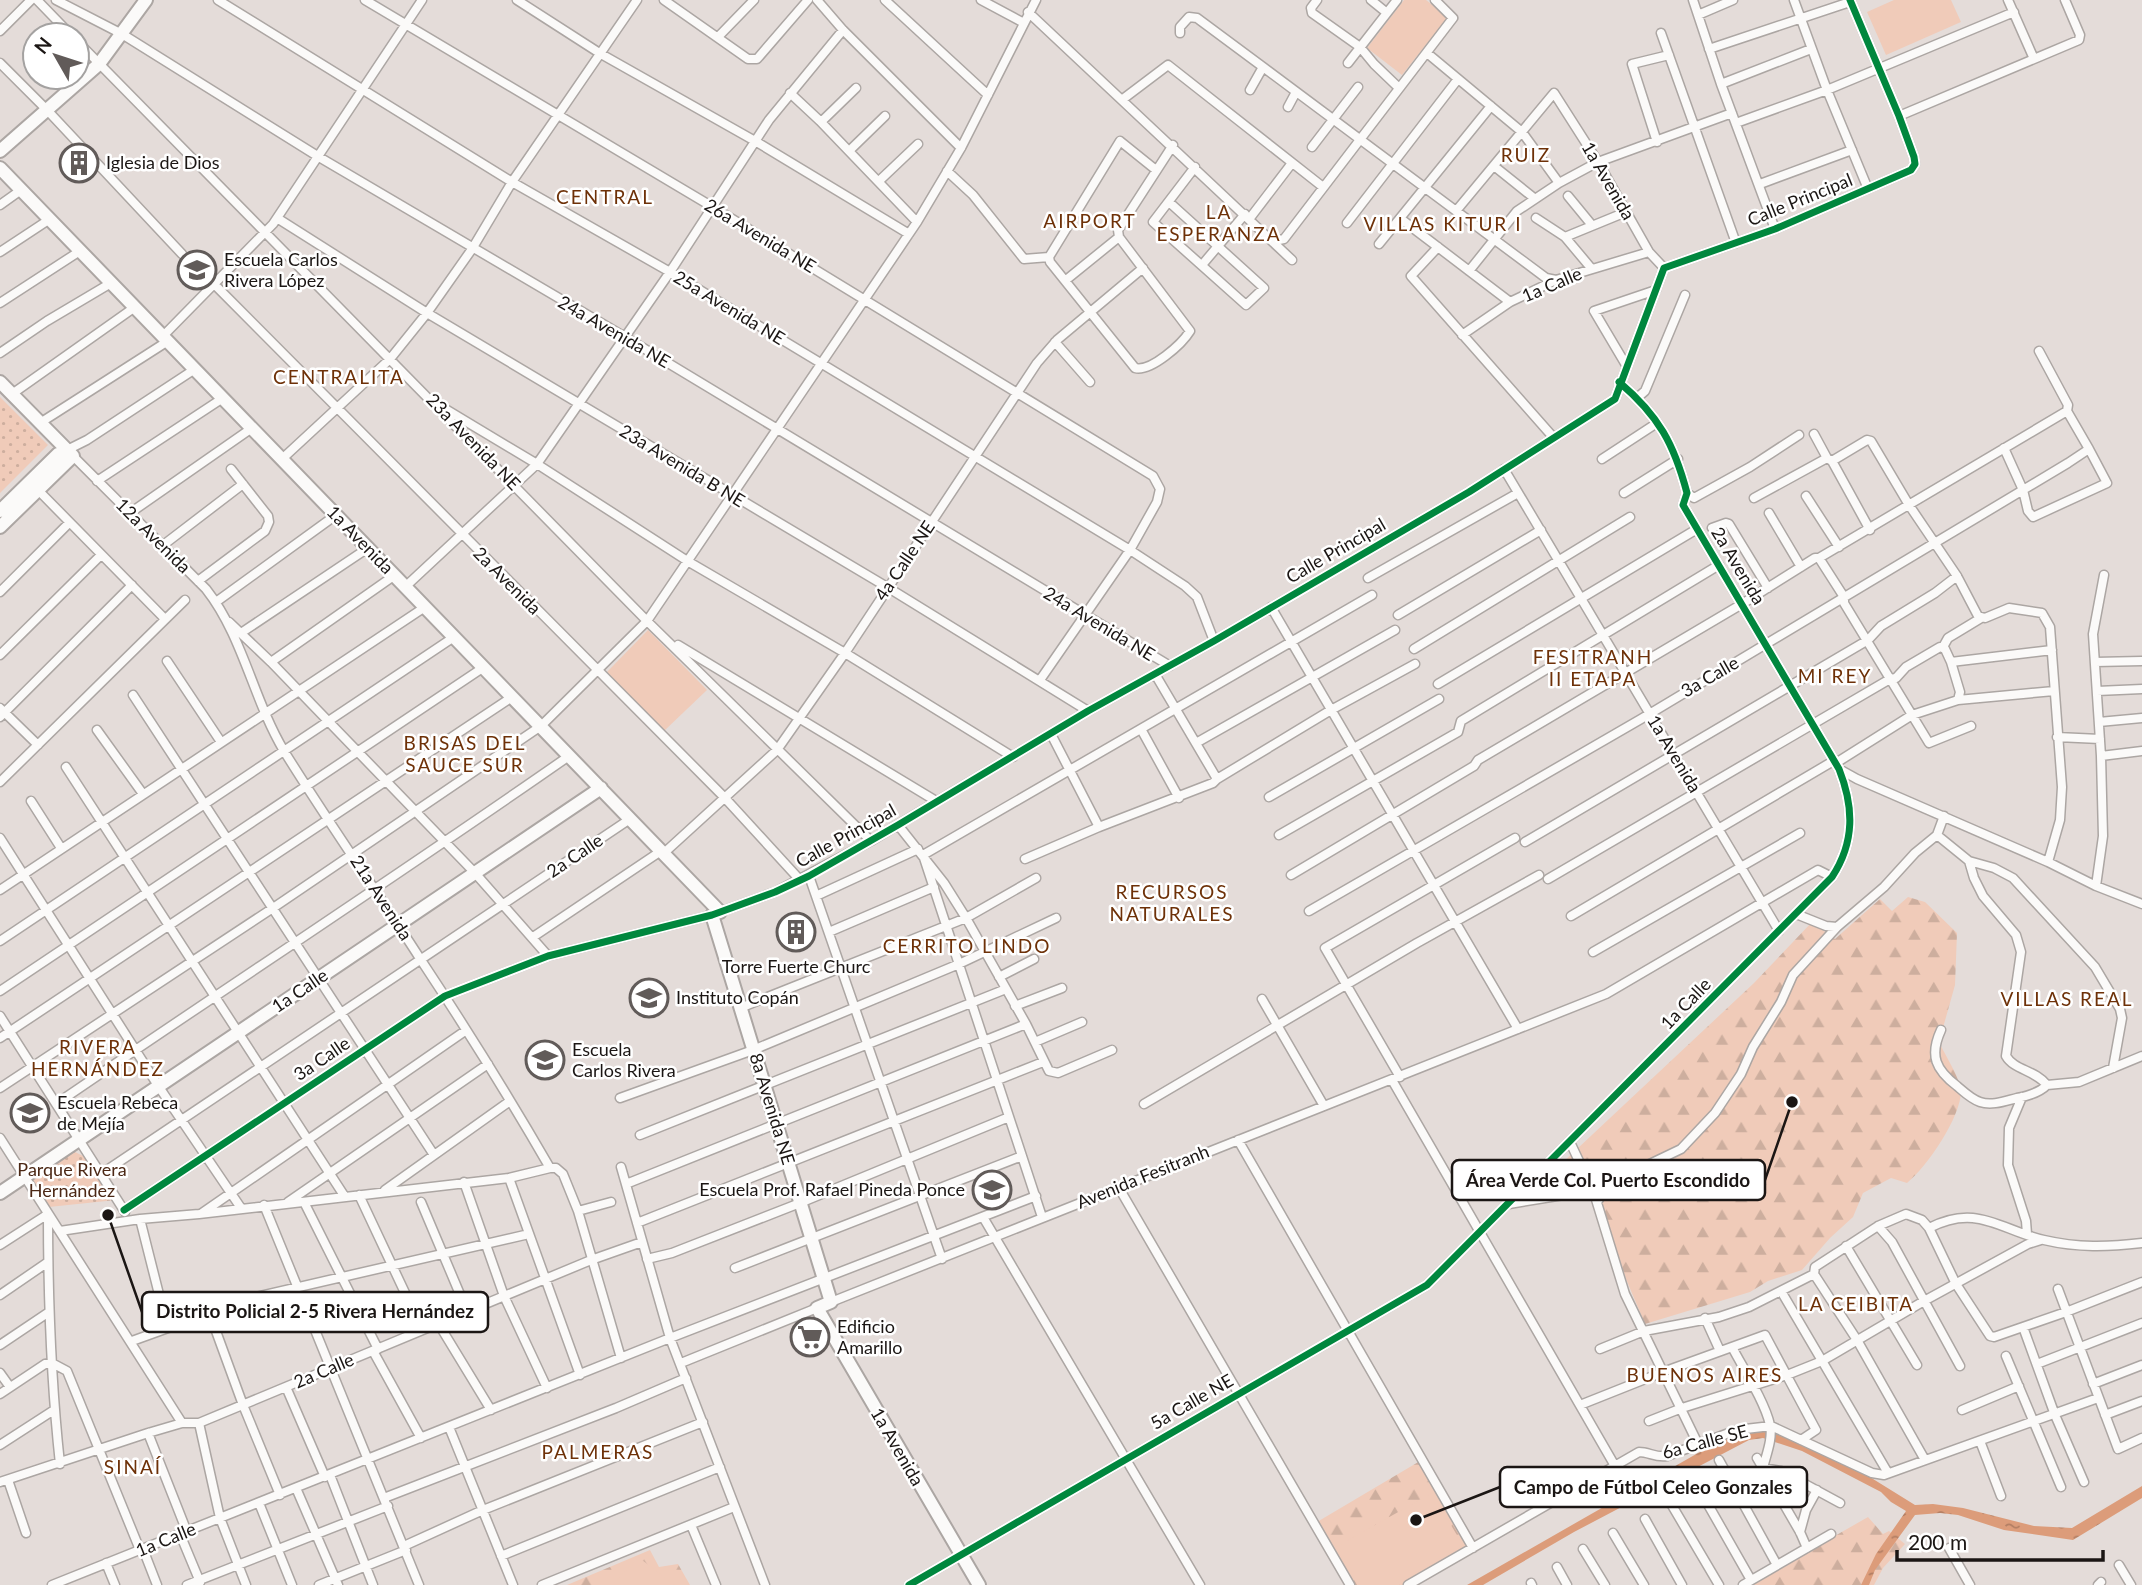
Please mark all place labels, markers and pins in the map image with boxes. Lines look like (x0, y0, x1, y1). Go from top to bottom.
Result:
building icon: Iglesia de Dios (58, 142, 100, 184)
place label: Iglesia de Dios (106, 151, 220, 173)
place label: Escuela Carlos Rivera López (224, 248, 338, 291)
school or university icon: Escuela Carlos Rivera López (176, 249, 218, 291)
building icon: Torre Fuerte Churc (775, 911, 817, 953)
place label: Torre Fuerte Churc (722, 955, 871, 977)
school or university icon: Instituto Copán (628, 977, 670, 1019)
place label: Instituto Copán (676, 986, 799, 1008)
place label: Escuela Carlos Rivera (572, 1038, 676, 1081)
school or university icon: Escuela Carlos Rivera (524, 1039, 566, 1081)
place label: Escuela Rebeca de Mejía (57, 1091, 178, 1134)
school or university icon: Escuela Rebeca de Mejía (9, 1092, 51, 1134)
callout: Área Verde Col. Puerto Escondido (1452, 1160, 1765, 1200)
school or university icon: Escuela Prof. Rafael Pineda Ponce (971, 1169, 1013, 1211)
place label: Escuela Prof. Rafael Pineda Ponce (699, 1178, 965, 1200)
callout: Distrito Policial 2-5 Rivera Hernández (142, 1292, 488, 1332)
place label: Edificio Amarillo (837, 1315, 902, 1358)
supermarket icon: Edificio Amarillo (789, 1316, 831, 1358)
callout: Campo de Fútbol Celeo Gonzales (1500, 1467, 1807, 1507)

